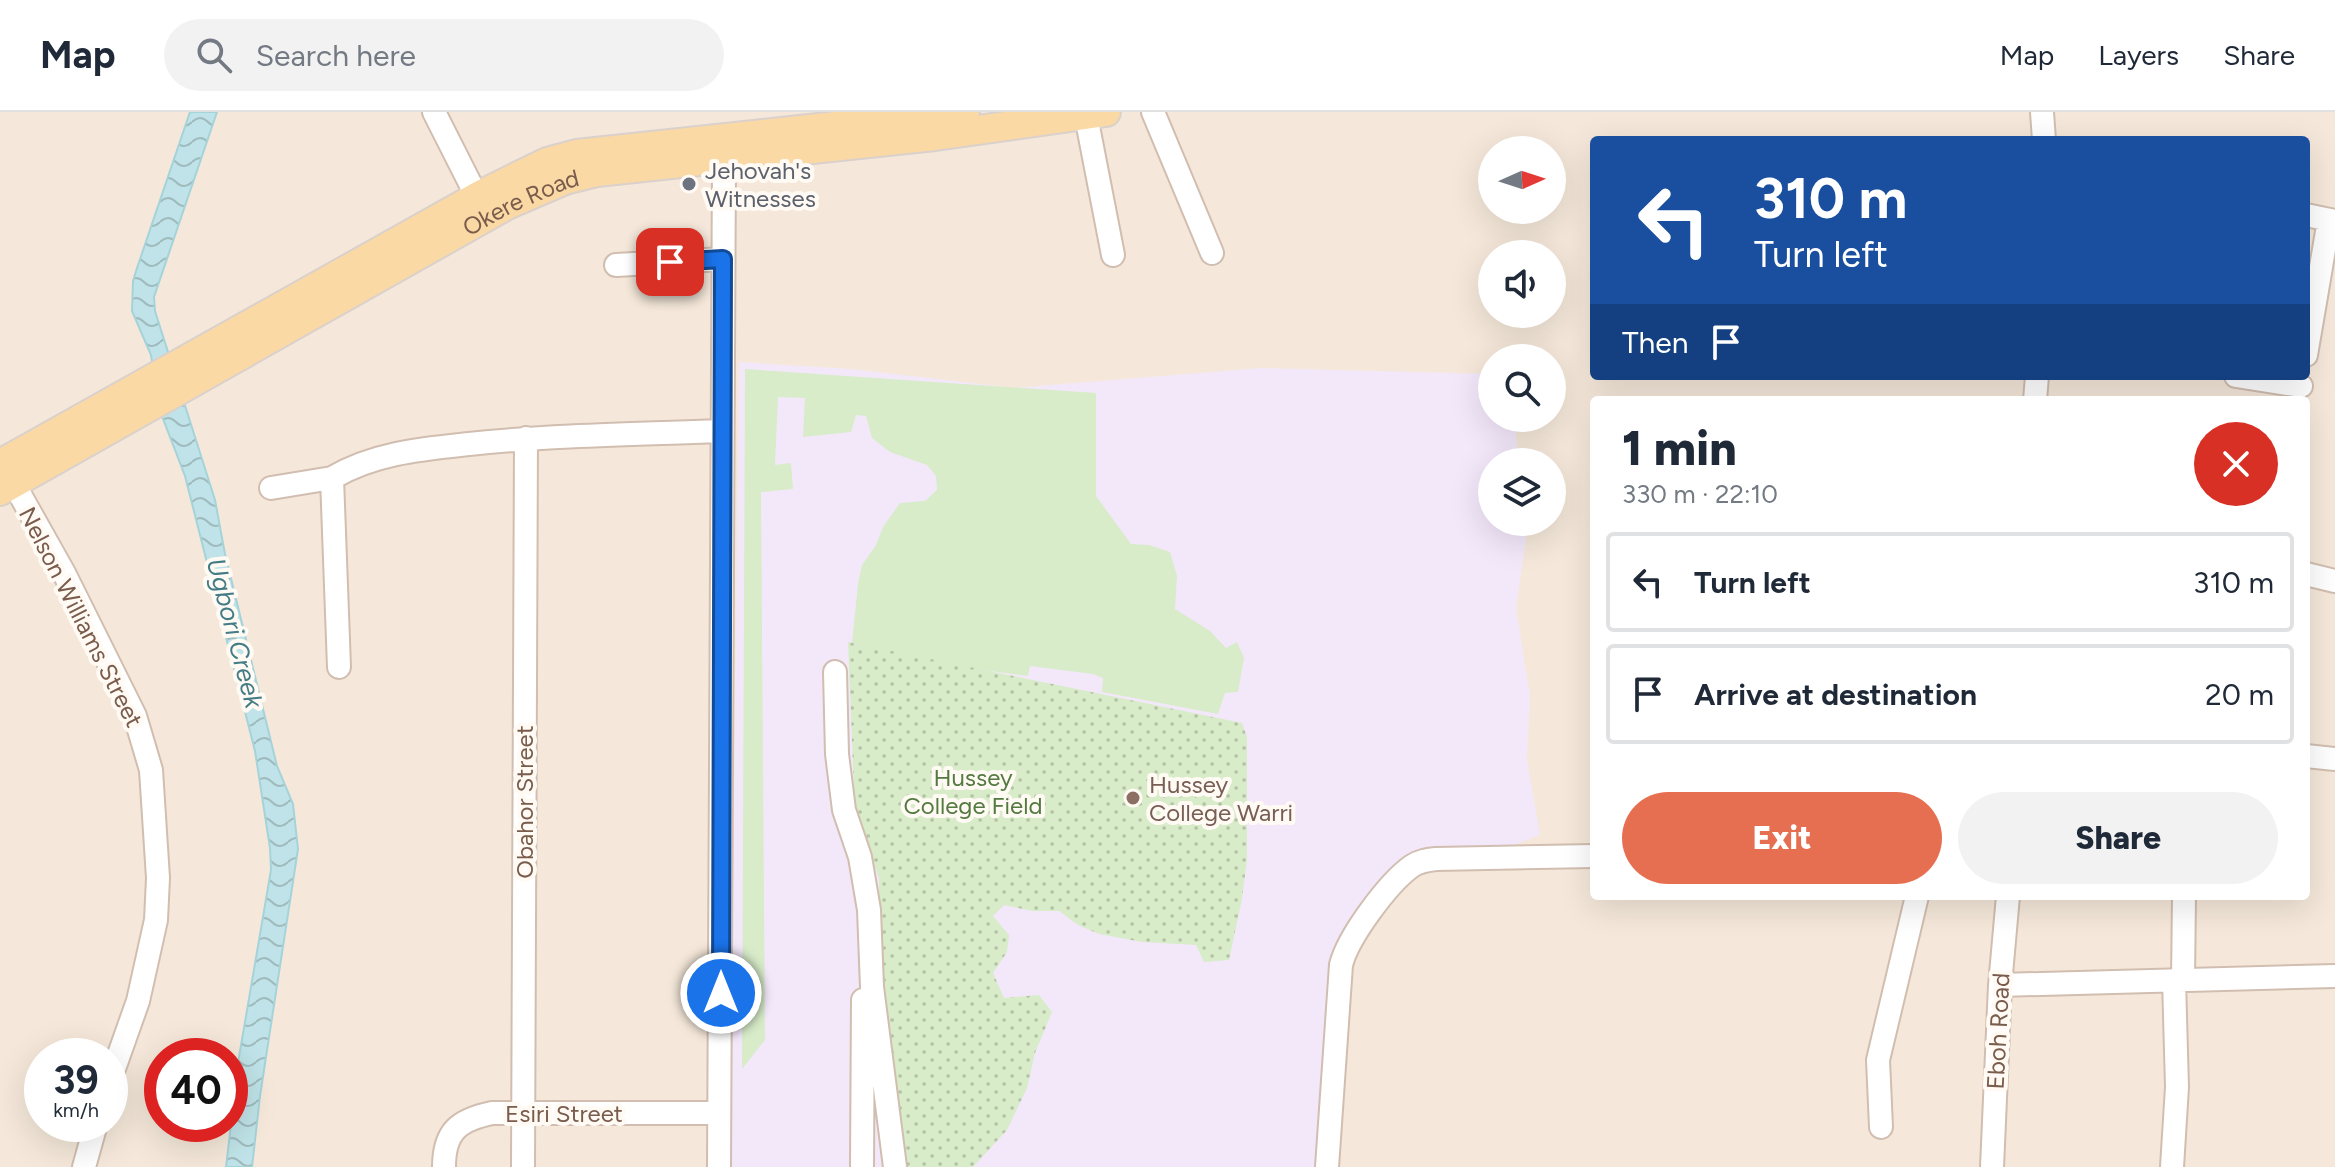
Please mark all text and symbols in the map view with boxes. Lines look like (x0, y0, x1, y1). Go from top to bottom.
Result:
search box (164, 19, 724, 91)
text: Map (40, 32, 116, 78)
icon: search (192, 33, 236, 77)
text: Search here (256, 37, 416, 74)
text: Map (2000, 38, 2054, 72)
text: Layers (2098, 38, 2179, 72)
text: Share (2223, 38, 2295, 72)
north arrow (1478, 136, 1566, 224)
map controls (1478, 136, 1566, 536)
place label: Jehovah's Witnesses (705, 156, 816, 213)
street label: Okere Road (457, 163, 582, 242)
text: 310 m (1754, 165, 1907, 232)
icon: left (1622, 168, 1726, 272)
marker: Jehovah's Witnesses (680, 175, 698, 193)
pin (636, 228, 704, 296)
text: Turn left (1754, 233, 1888, 276)
icon: arrive (648, 240, 692, 284)
button: sound (1478, 240, 1566, 328)
icon: arrive (1704, 320, 1748, 364)
text: Then (1622, 324, 1688, 361)
button: search (1478, 344, 1566, 432)
text: 1 min (1622, 419, 1737, 477)
button: close (2194, 422, 2278, 506)
button: layers (1478, 448, 1566, 536)
text: 330 m · 22:10 (1622, 478, 1778, 510)
street label: Nelson Williams Street (13, 502, 149, 732)
water label: Ugbori Creek (200, 554, 271, 713)
icon: left (1626, 560, 1670, 604)
text: Turn left (1694, 564, 1811, 601)
text: 310 m (2193, 564, 2274, 601)
icon: arrive (1626, 672, 1670, 716)
text: Arrive at destination (1694, 676, 1977, 713)
text: 20 m (2205, 676, 2274, 713)
street label: Obahor Street (510, 725, 539, 879)
park label: Hussey College Field (903, 763, 1043, 820)
place label: Hussey College Warri (1149, 770, 1293, 827)
marker: Hussey College Warri (1124, 789, 1142, 807)
button: Exit (1622, 792, 1942, 884)
button: Share (1958, 792, 2278, 884)
position arrow (679, 951, 763, 1035)
street label: Eboh Road (1980, 972, 2016, 1090)
speed limit sign: 40 (144, 1038, 248, 1142)
text: 39 (53, 1056, 99, 1104)
text: km/h (53, 1098, 99, 1122)
street label: Esiri Street (505, 1099, 623, 1128)

